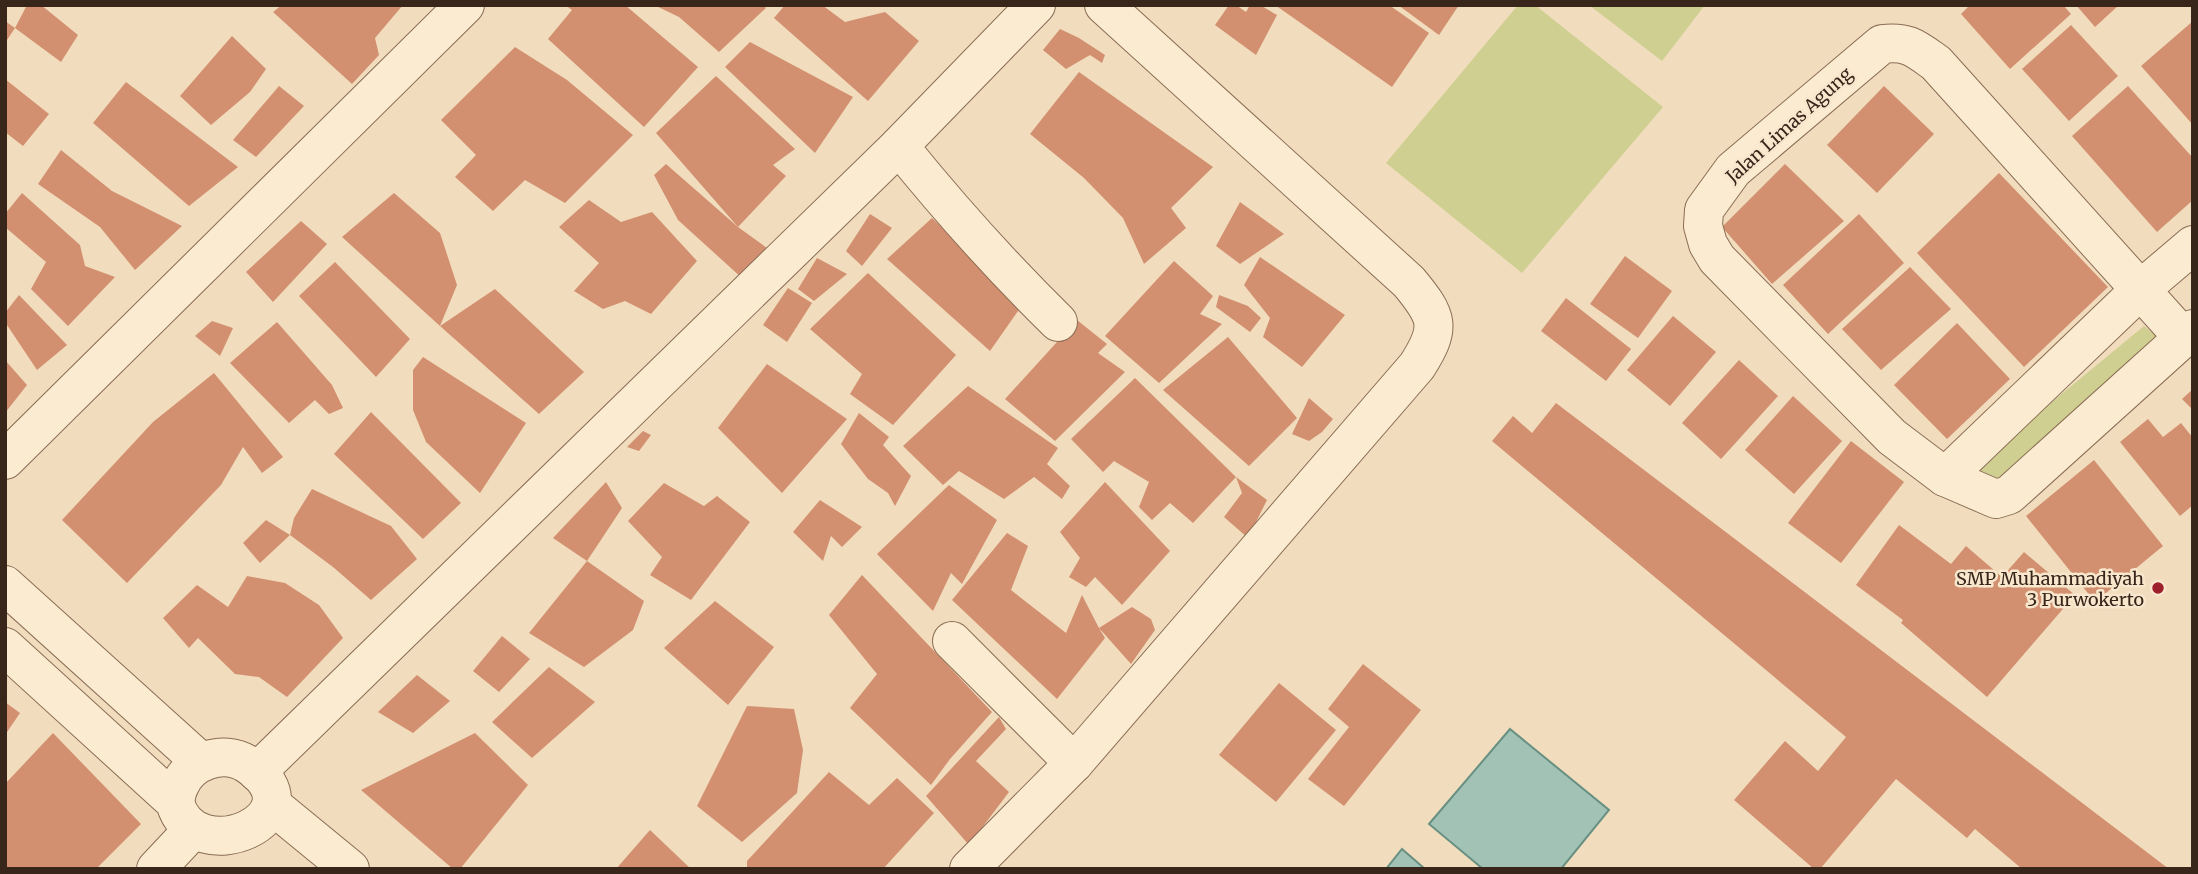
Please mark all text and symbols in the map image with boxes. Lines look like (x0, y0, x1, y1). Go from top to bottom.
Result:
street label: Jalan Limas Agung (1720, 62, 1857, 189)
place label: SMP Muhammadiyah 3 Purwokerto (1956, 567, 2144, 611)
marker: SMP Muhammadiyah 3 Purwokerto (2150, 580, 2166, 596)

